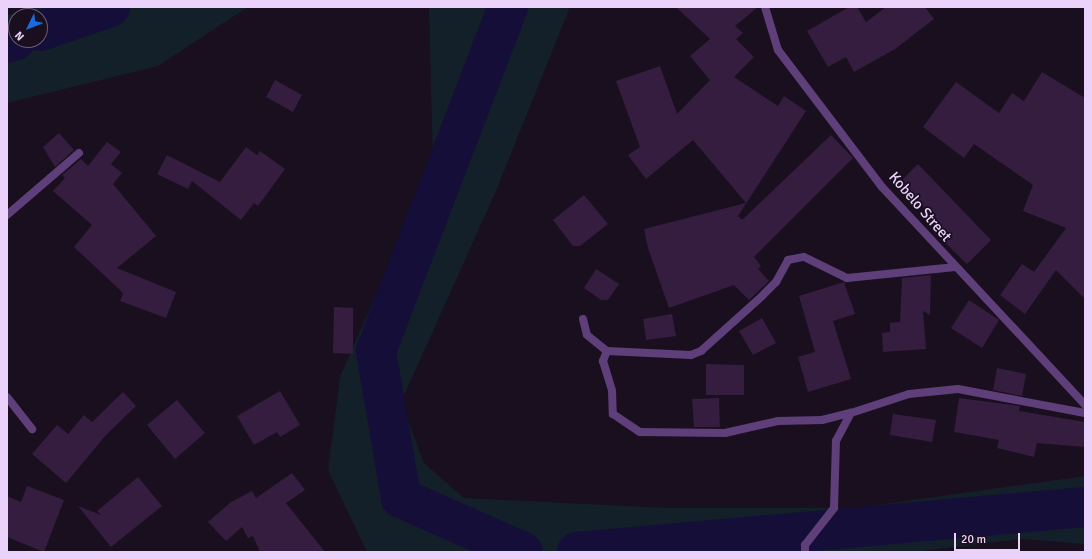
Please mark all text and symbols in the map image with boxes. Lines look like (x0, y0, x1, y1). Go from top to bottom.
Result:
north arrow (8, 8, 48, 48)
text: N (12, 29, 27, 43)
street label: Kobelo Street (885, 169, 955, 245)
scale bar (956, 525, 1022, 551)
text: 20 m (961, 532, 986, 547)

